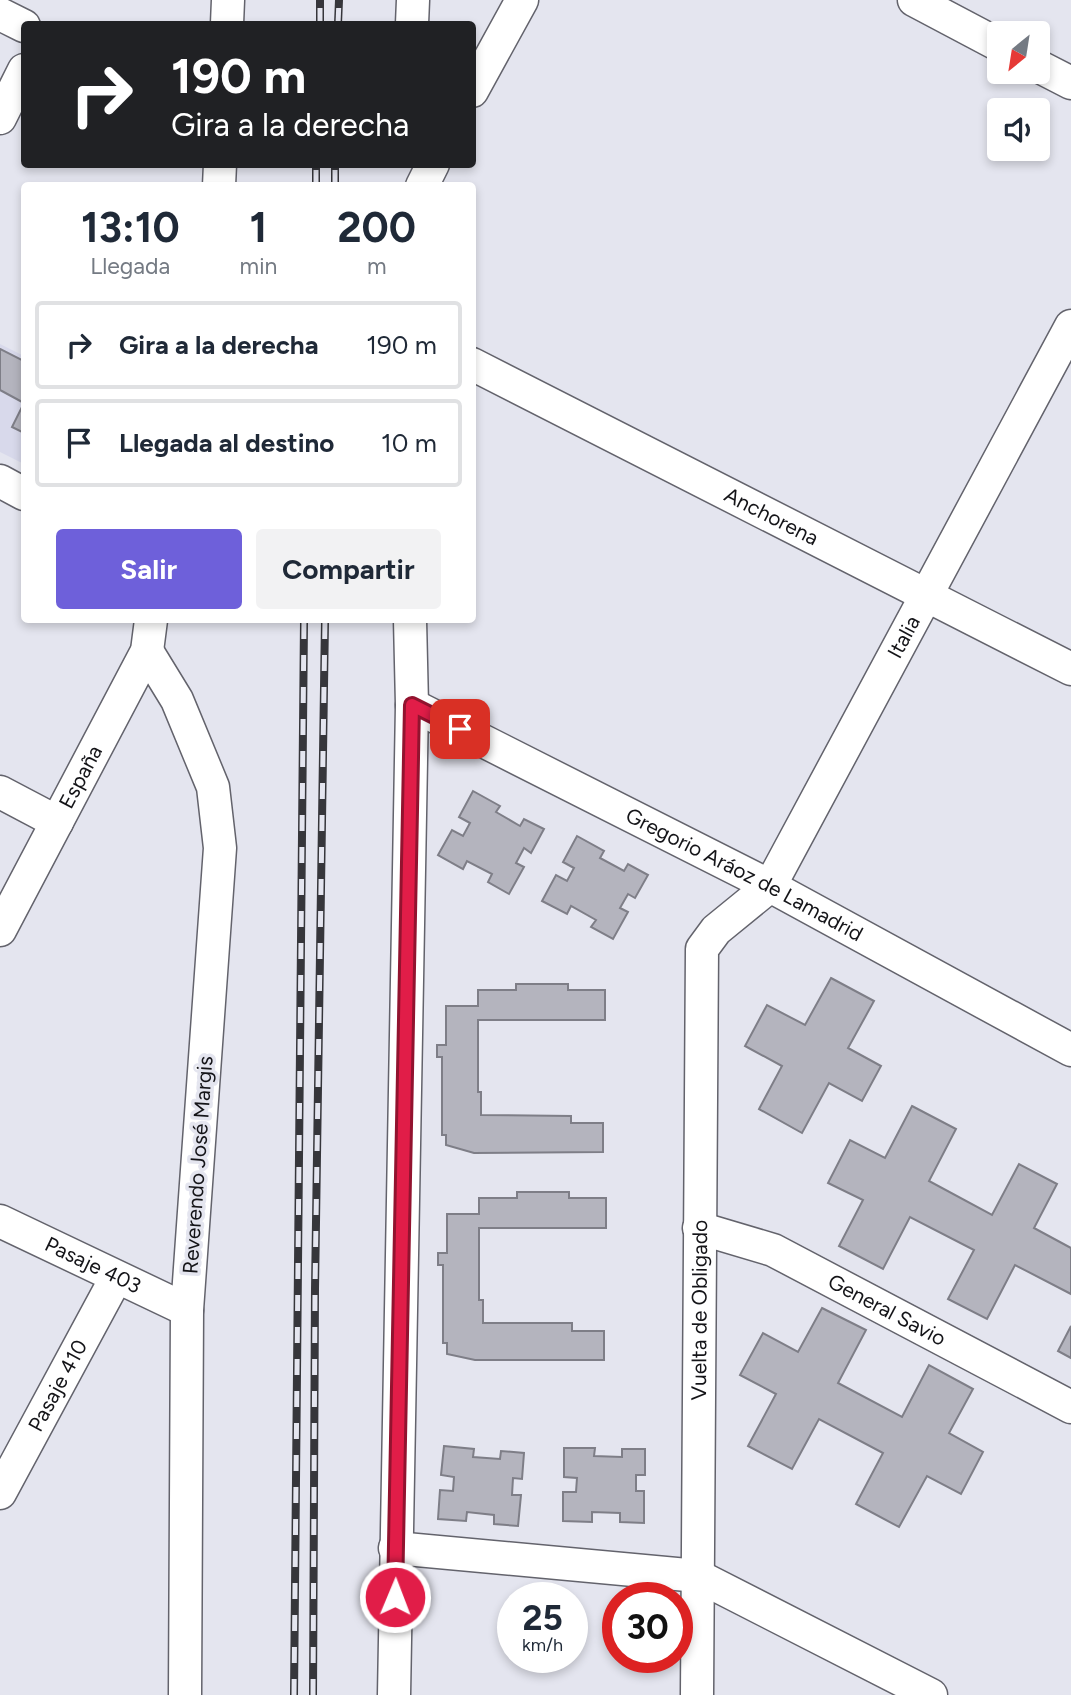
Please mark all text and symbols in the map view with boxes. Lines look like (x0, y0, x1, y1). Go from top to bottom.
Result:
north arrow (987, 21, 1050, 84)
map controls (987, 21, 1050, 161)
text: 190 m (171, 46, 306, 105)
icon: right (56, 49, 147, 140)
button: sound (987, 98, 1050, 161)
text: Gira a la derecha (171, 106, 409, 144)
text: 13:10 (81, 202, 180, 253)
text: 1 (250, 202, 267, 253)
text: 200 (337, 202, 416, 253)
text: Llegada (90, 252, 170, 280)
text: min (240, 252, 277, 280)
text: m (367, 252, 386, 280)
icon: right (60, 326, 98, 364)
text: Gira a la derecha (119, 329, 319, 361)
text: 190 m (366, 329, 437, 361)
icon: arrive (60, 424, 98, 462)
text: Llegada al destino (119, 427, 334, 459)
text: 10 m (381, 427, 437, 459)
street label: Anchorena (720, 482, 823, 550)
button: Salir (56, 529, 242, 609)
button: Compartir (256, 529, 441, 609)
street label: Italia (882, 611, 925, 662)
pin (430, 699, 490, 759)
icon: arrive (441, 710, 479, 748)
street label: España (53, 741, 107, 813)
street label: Gregorio Aráoz de Lamadrid (622, 802, 867, 946)
street label: Reverendo José Margis (177, 1055, 218, 1275)
street label: Vuelta de Obligado (686, 1220, 712, 1400)
street label: Pasaje 403 (41, 1231, 145, 1298)
street label: General Savio (824, 1268, 950, 1351)
street label: Pasaje 410 (23, 1335, 92, 1436)
position arrow (358, 1560, 432, 1634)
speed limit sign: 30 (602, 1582, 693, 1673)
text: 25 (522, 1597, 563, 1639)
text: km/h (522, 1634, 563, 1656)

